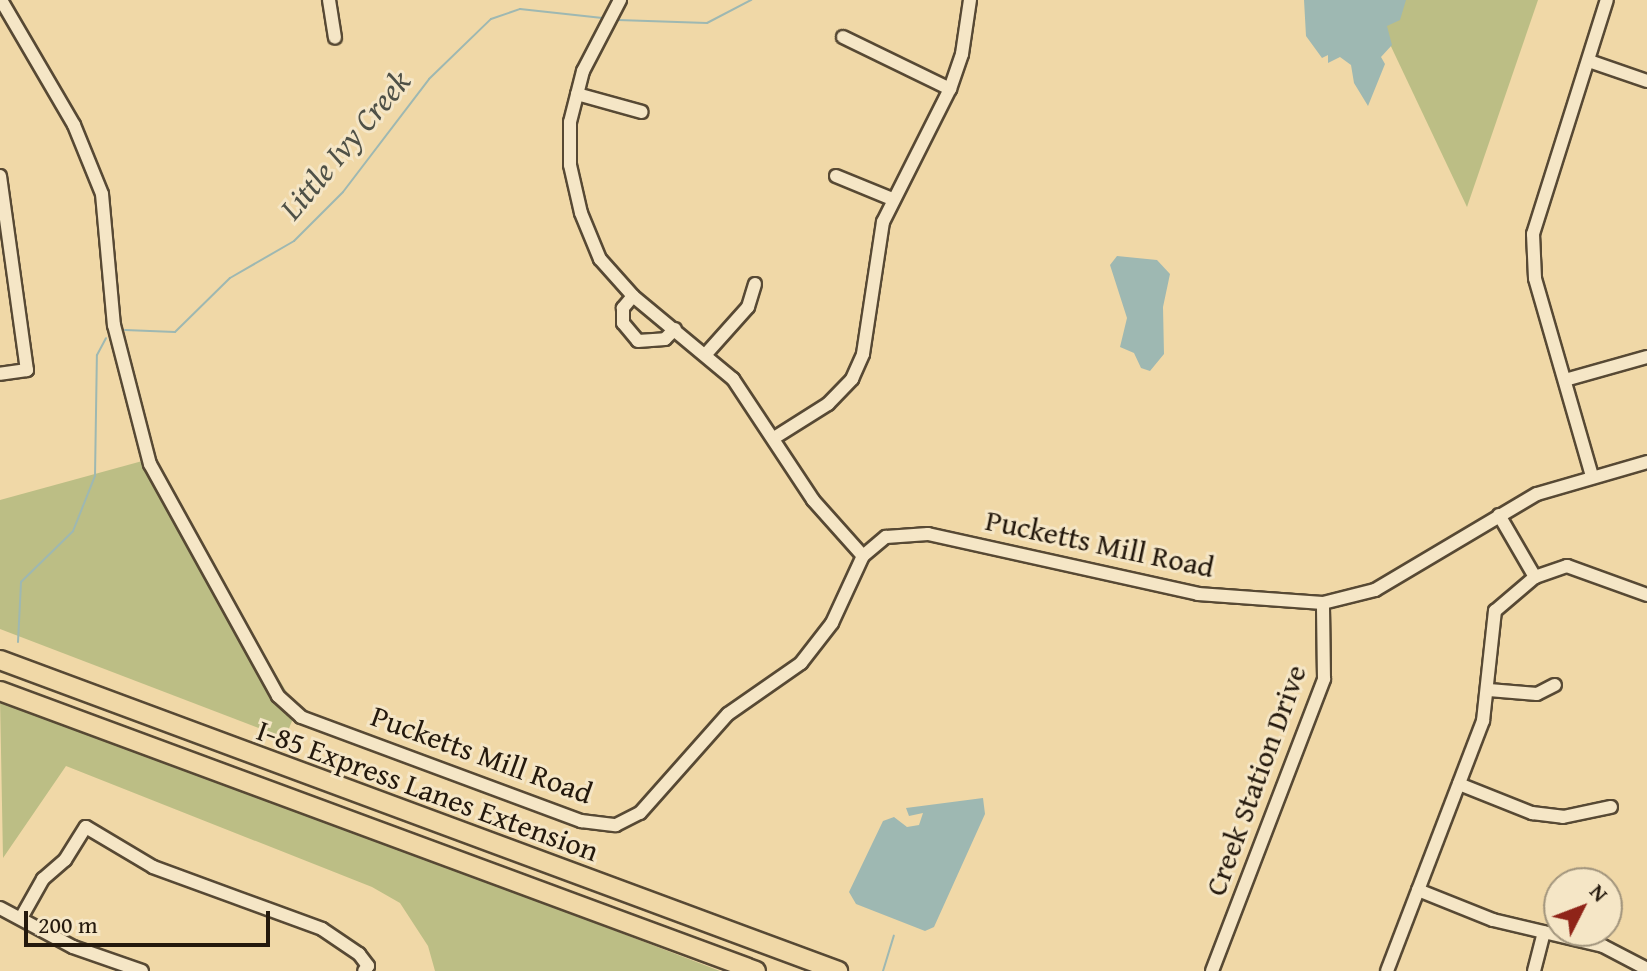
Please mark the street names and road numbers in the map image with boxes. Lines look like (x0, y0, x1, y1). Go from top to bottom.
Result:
street label: Pucketts Mill Road (982, 501, 1218, 585)
street label: Creek Station Drive (1197, 660, 1313, 900)
street label: Pucketts Mill Road (366, 697, 598, 811)
street label: I-85 Express Lanes Extension (252, 711, 604, 869)

